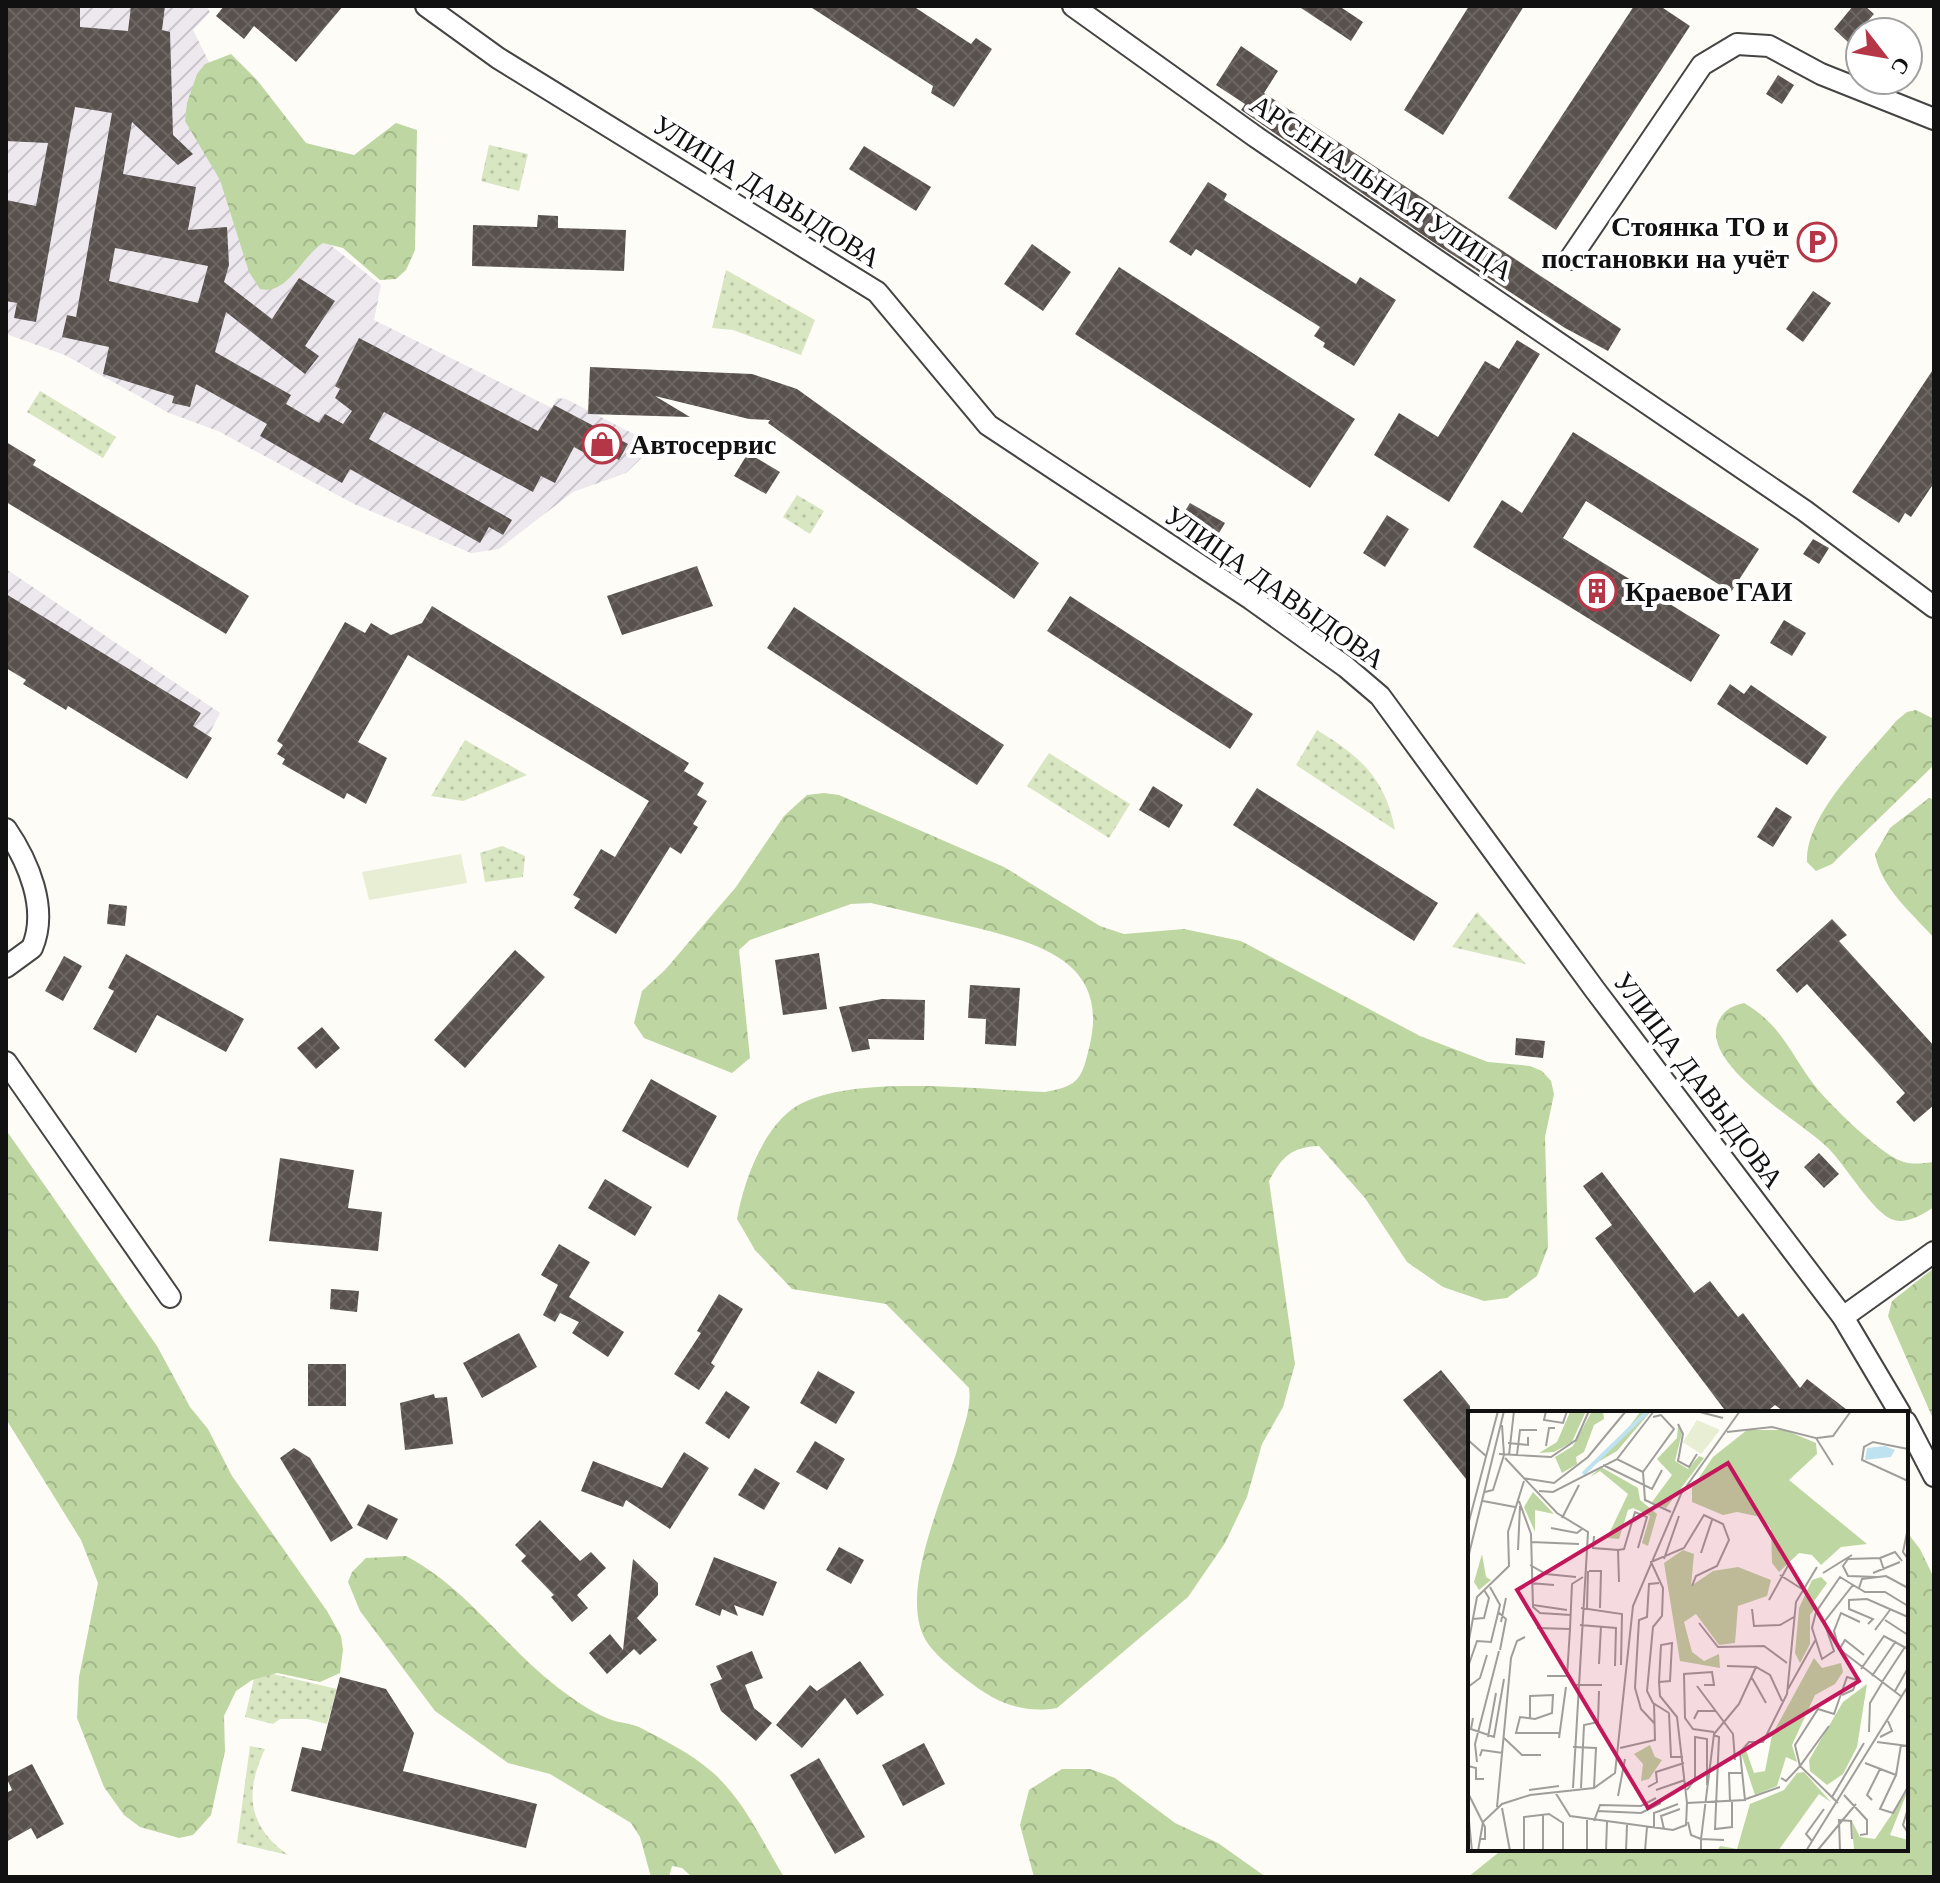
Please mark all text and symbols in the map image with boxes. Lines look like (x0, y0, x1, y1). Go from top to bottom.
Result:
north arrow (1844, 16, 1924, 96)
text: С (1886, 53, 1916, 79)
street label: АРСЕНАЛЬНАЯ УЛИЦА (1245, 88, 1519, 287)
street label: УЛИЦА ДАВЫДОВА (647, 109, 887, 274)
place label: Стоянка ТО и постановки на учёт (1541, 211, 1789, 274)
parking icon: Стоянка ТО и постановки на учёт (1796, 221, 1838, 263)
shop icon: Автосервис (581, 423, 623, 465)
place label: Автосервис (630, 429, 776, 460)
street label: УЛИЦА ДАВЫДОВА (1158, 500, 1392, 676)
building icon: Краевое ГАИ (1576, 570, 1618, 612)
place label: Краевое ГАИ (1625, 576, 1793, 607)
street label: УЛИЦА ДАВЫДОВА (1607, 966, 1790, 1195)
inset map (1468, 1411, 1908, 1851)

